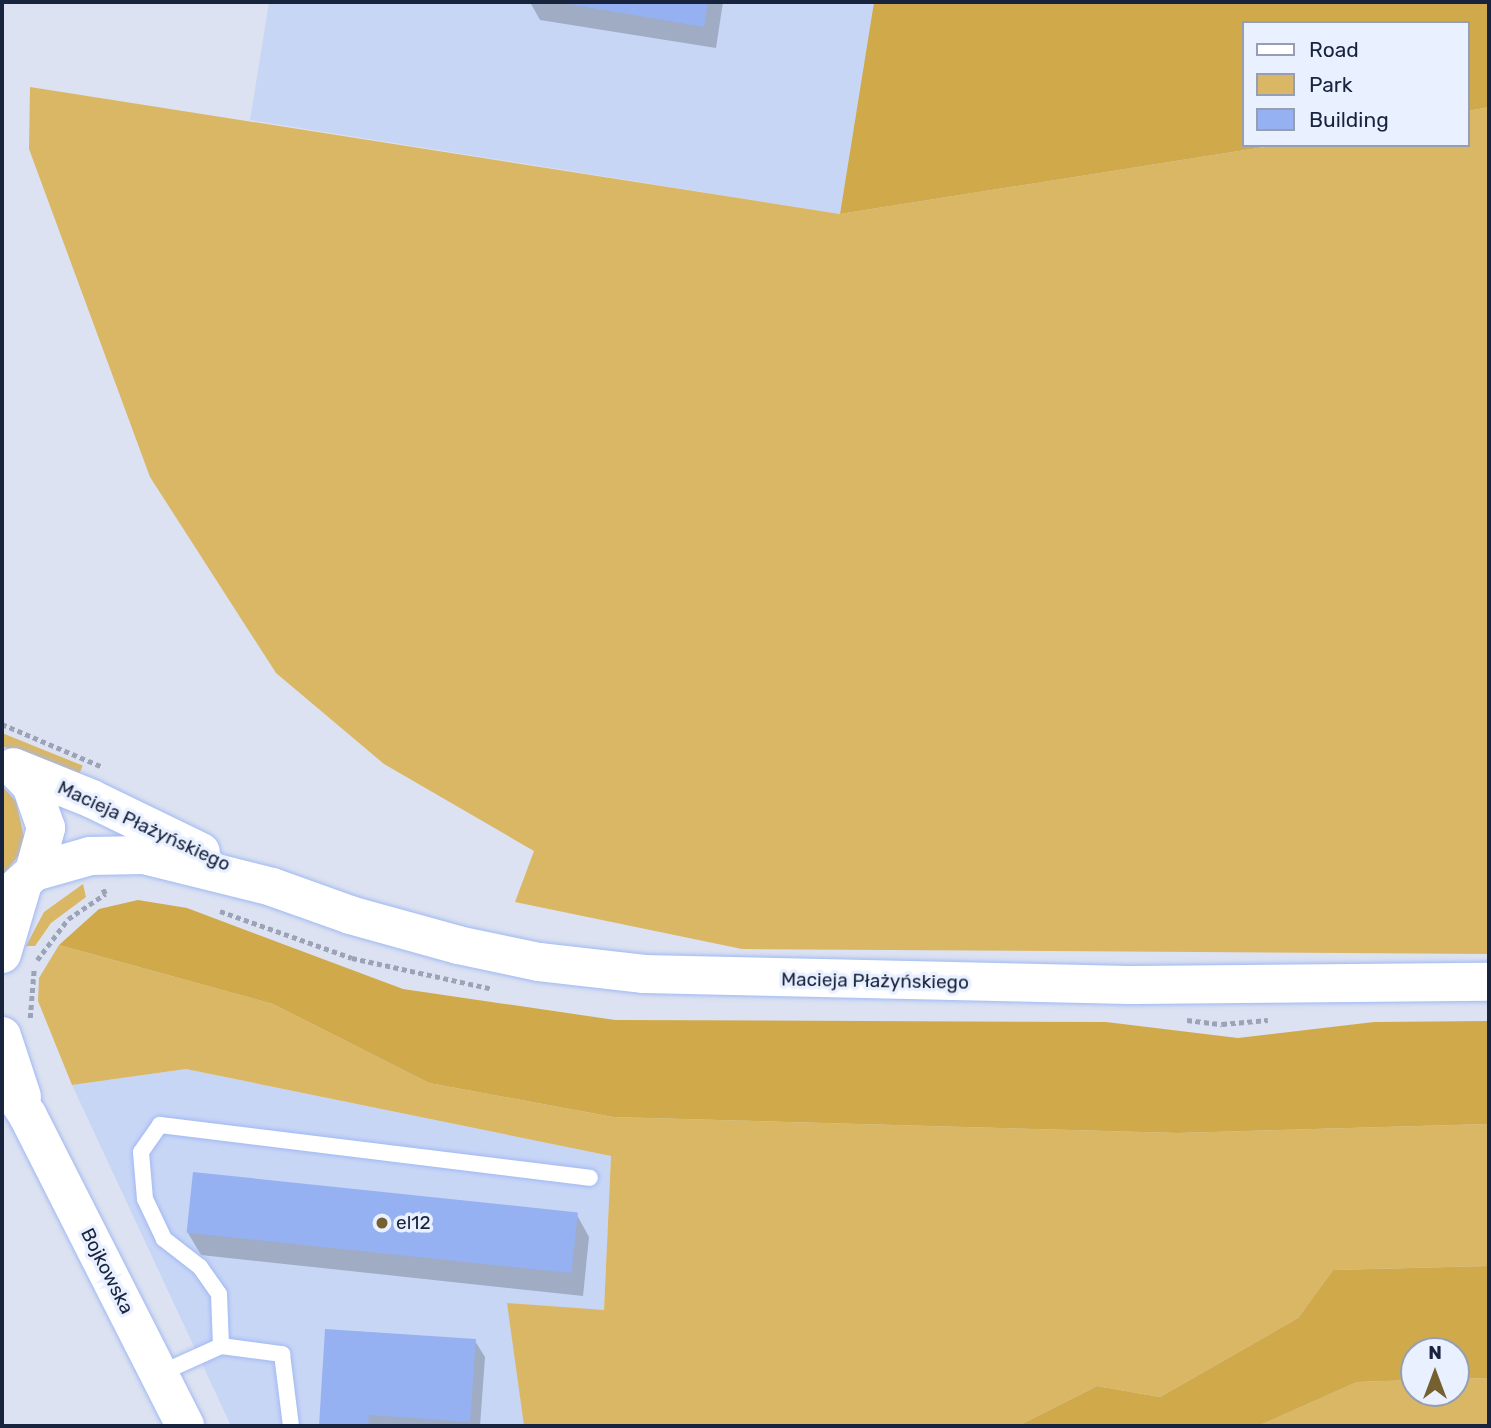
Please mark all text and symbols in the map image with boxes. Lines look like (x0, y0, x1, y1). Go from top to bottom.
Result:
legend (1242, 21, 1470, 147)
text: Road (1309, 37, 1359, 62)
text: Park (1309, 72, 1353, 97)
text: Building (1309, 107, 1389, 132)
street label: Macieja Płażyńskiego (54, 776, 234, 876)
street label: Macieja Płażyńskiego (781, 968, 969, 994)
place label: el12 (396, 1212, 431, 1234)
marker: el12 (374, 1215, 390, 1231)
street label: Bojkowska (76, 1224, 138, 1318)
north arrow (1400, 1337, 1470, 1407)
text: N (1428, 1341, 1442, 1364)

